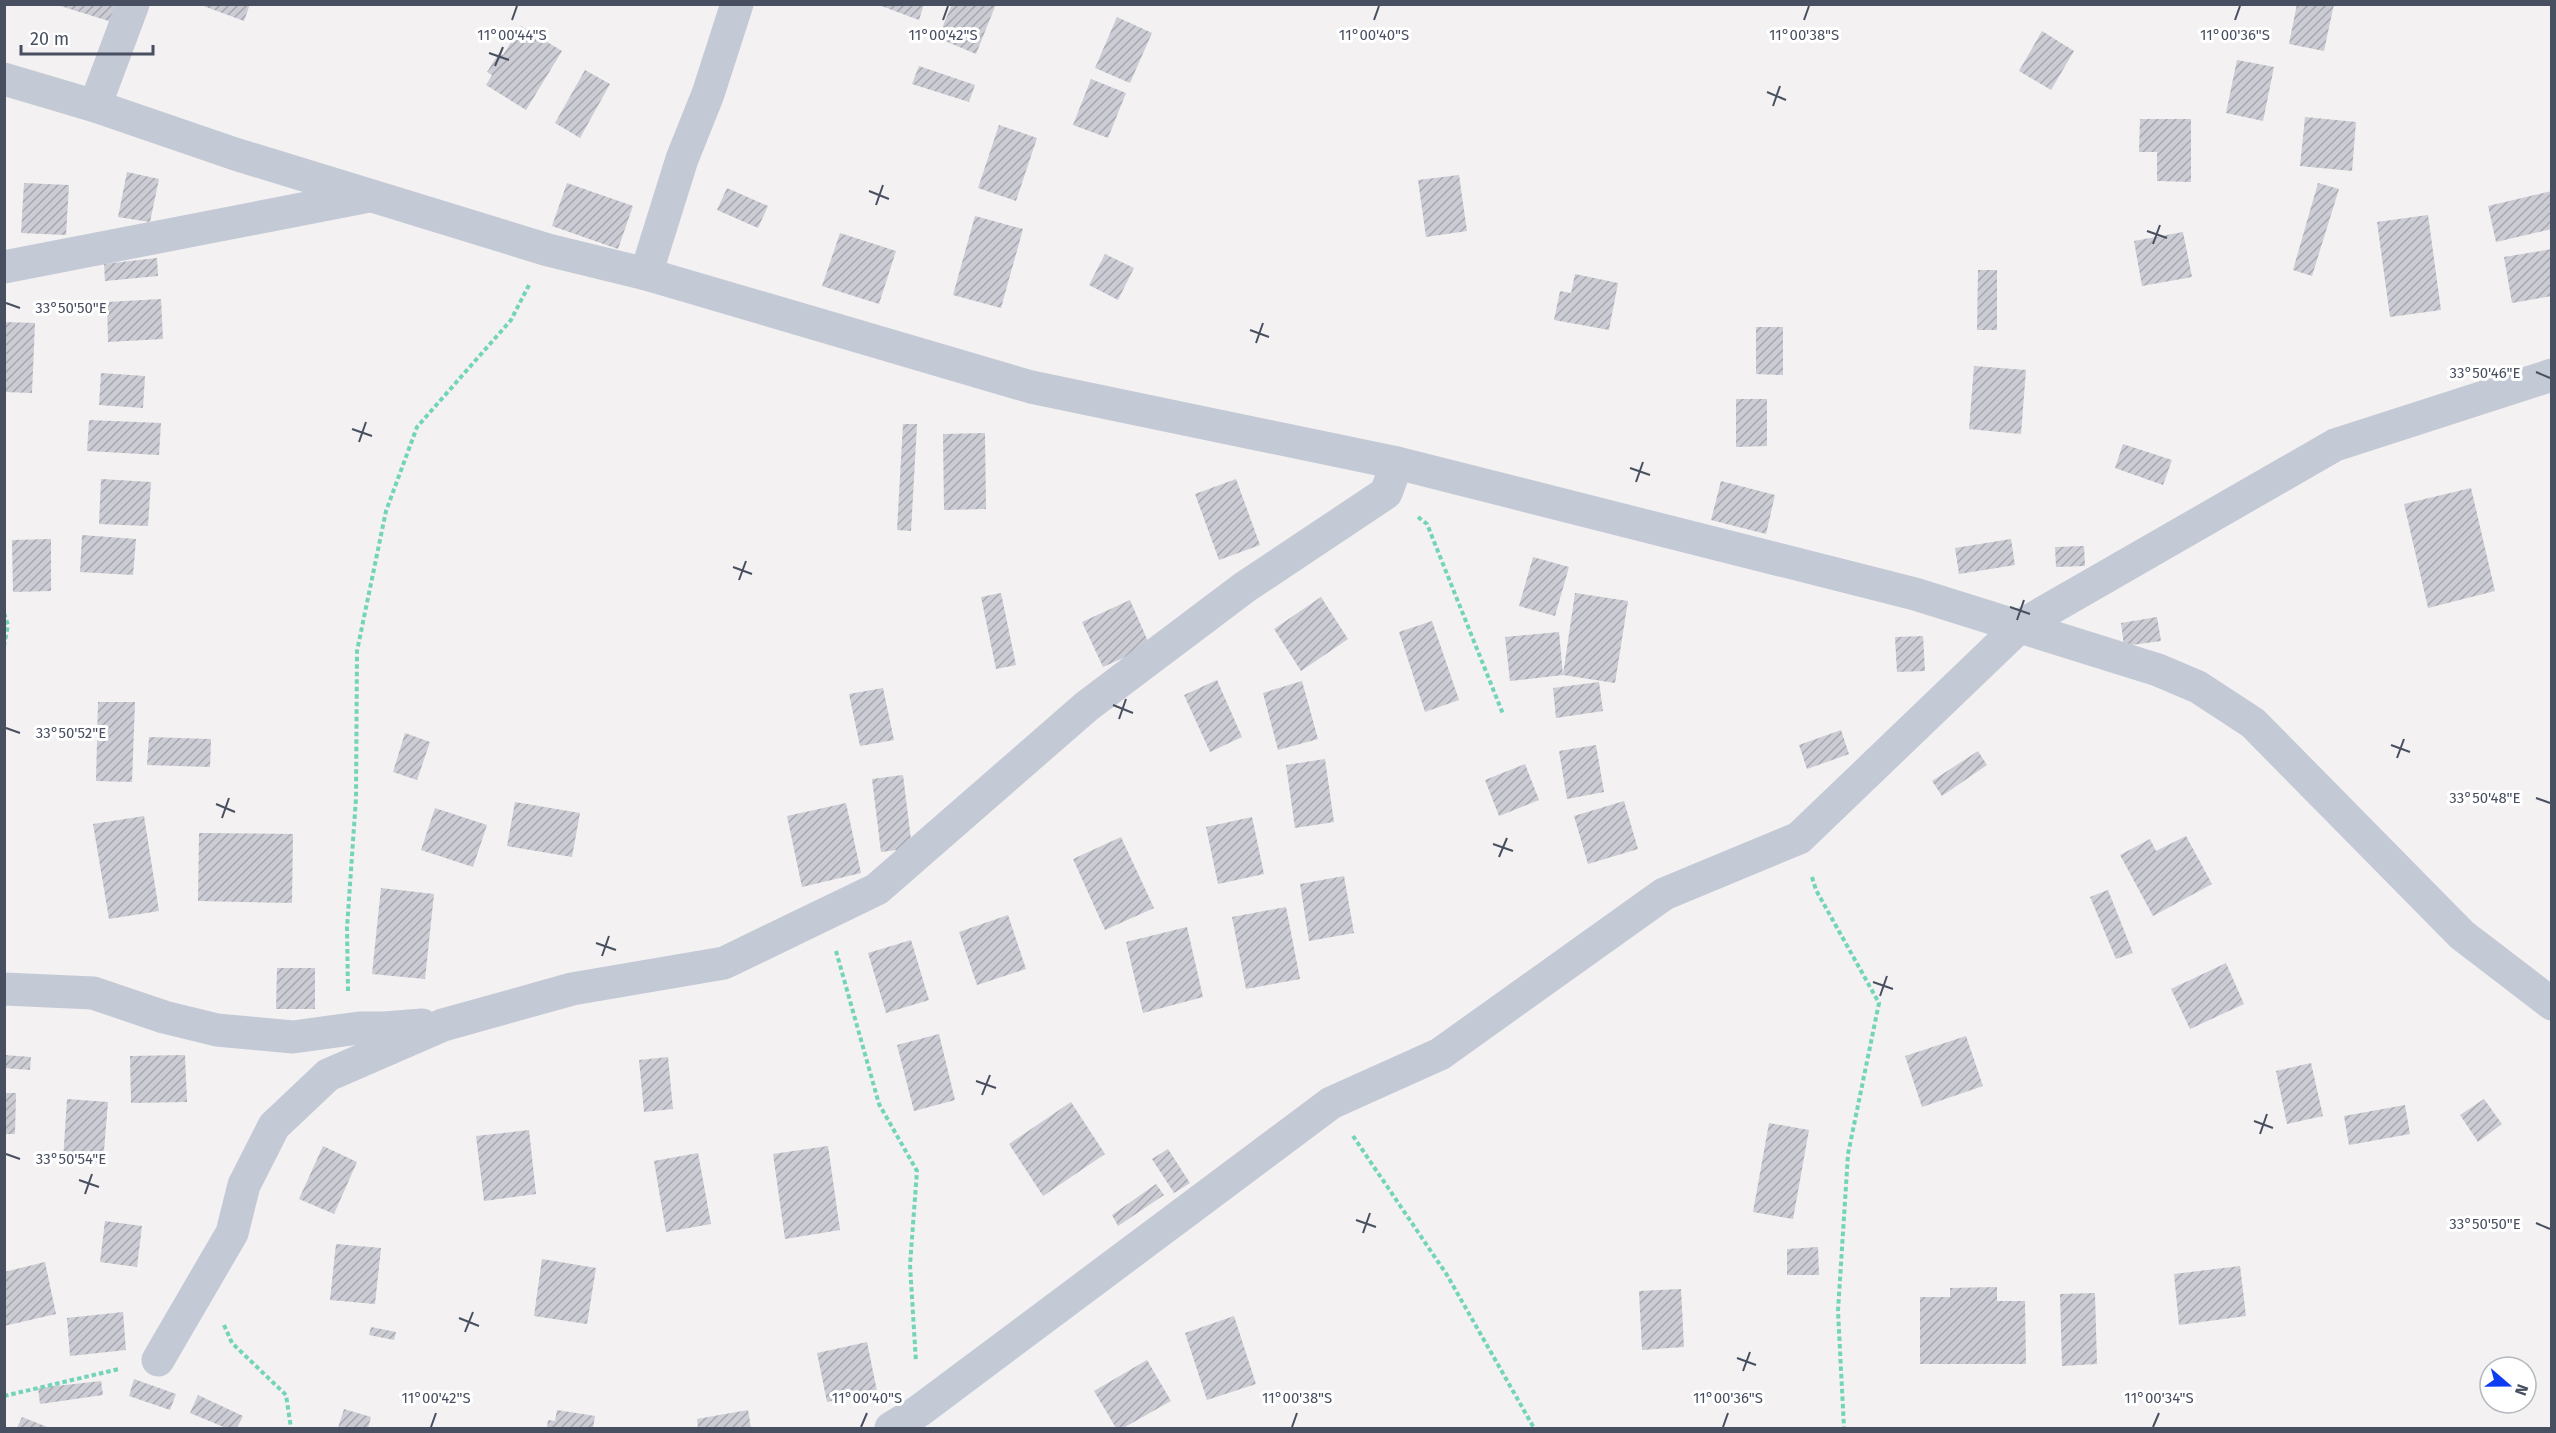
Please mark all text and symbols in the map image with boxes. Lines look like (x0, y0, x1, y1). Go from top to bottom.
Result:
scale bar (21, 18, 153, 56)
text: 11°00'44"S (477, 26, 547, 44)
text: 11°00'42"S (908, 26, 978, 44)
text: 11°00'40"S (1339, 26, 1409, 44)
text: 11°00'38"S (1769, 26, 1839, 44)
text: 11°00'36"S (2200, 26, 2270, 44)
text: 20 m (30, 28, 69, 50)
text: 33°50'50"E (35, 299, 107, 317)
text: 33°50'46"E (2450, 364, 2520, 382)
text: 33°50'52"E (36, 724, 106, 742)
text: 33°50'48"E (2449, 789, 2521, 807)
text: 33°50'54"E (36, 1150, 106, 1168)
text: 33°50'50"E (2449, 1215, 2521, 1233)
north arrow (2478, 1355, 2538, 1415)
text: N (2511, 1382, 2532, 1398)
text: 11°00'42"S (401, 1389, 471, 1407)
text: 11°00'40"S (832, 1389, 902, 1407)
text: 11°00'38"S (1262, 1389, 1332, 1407)
text: 11°00'36"S (1693, 1389, 1763, 1407)
text: 11°00'34"S (2124, 1389, 2194, 1407)

